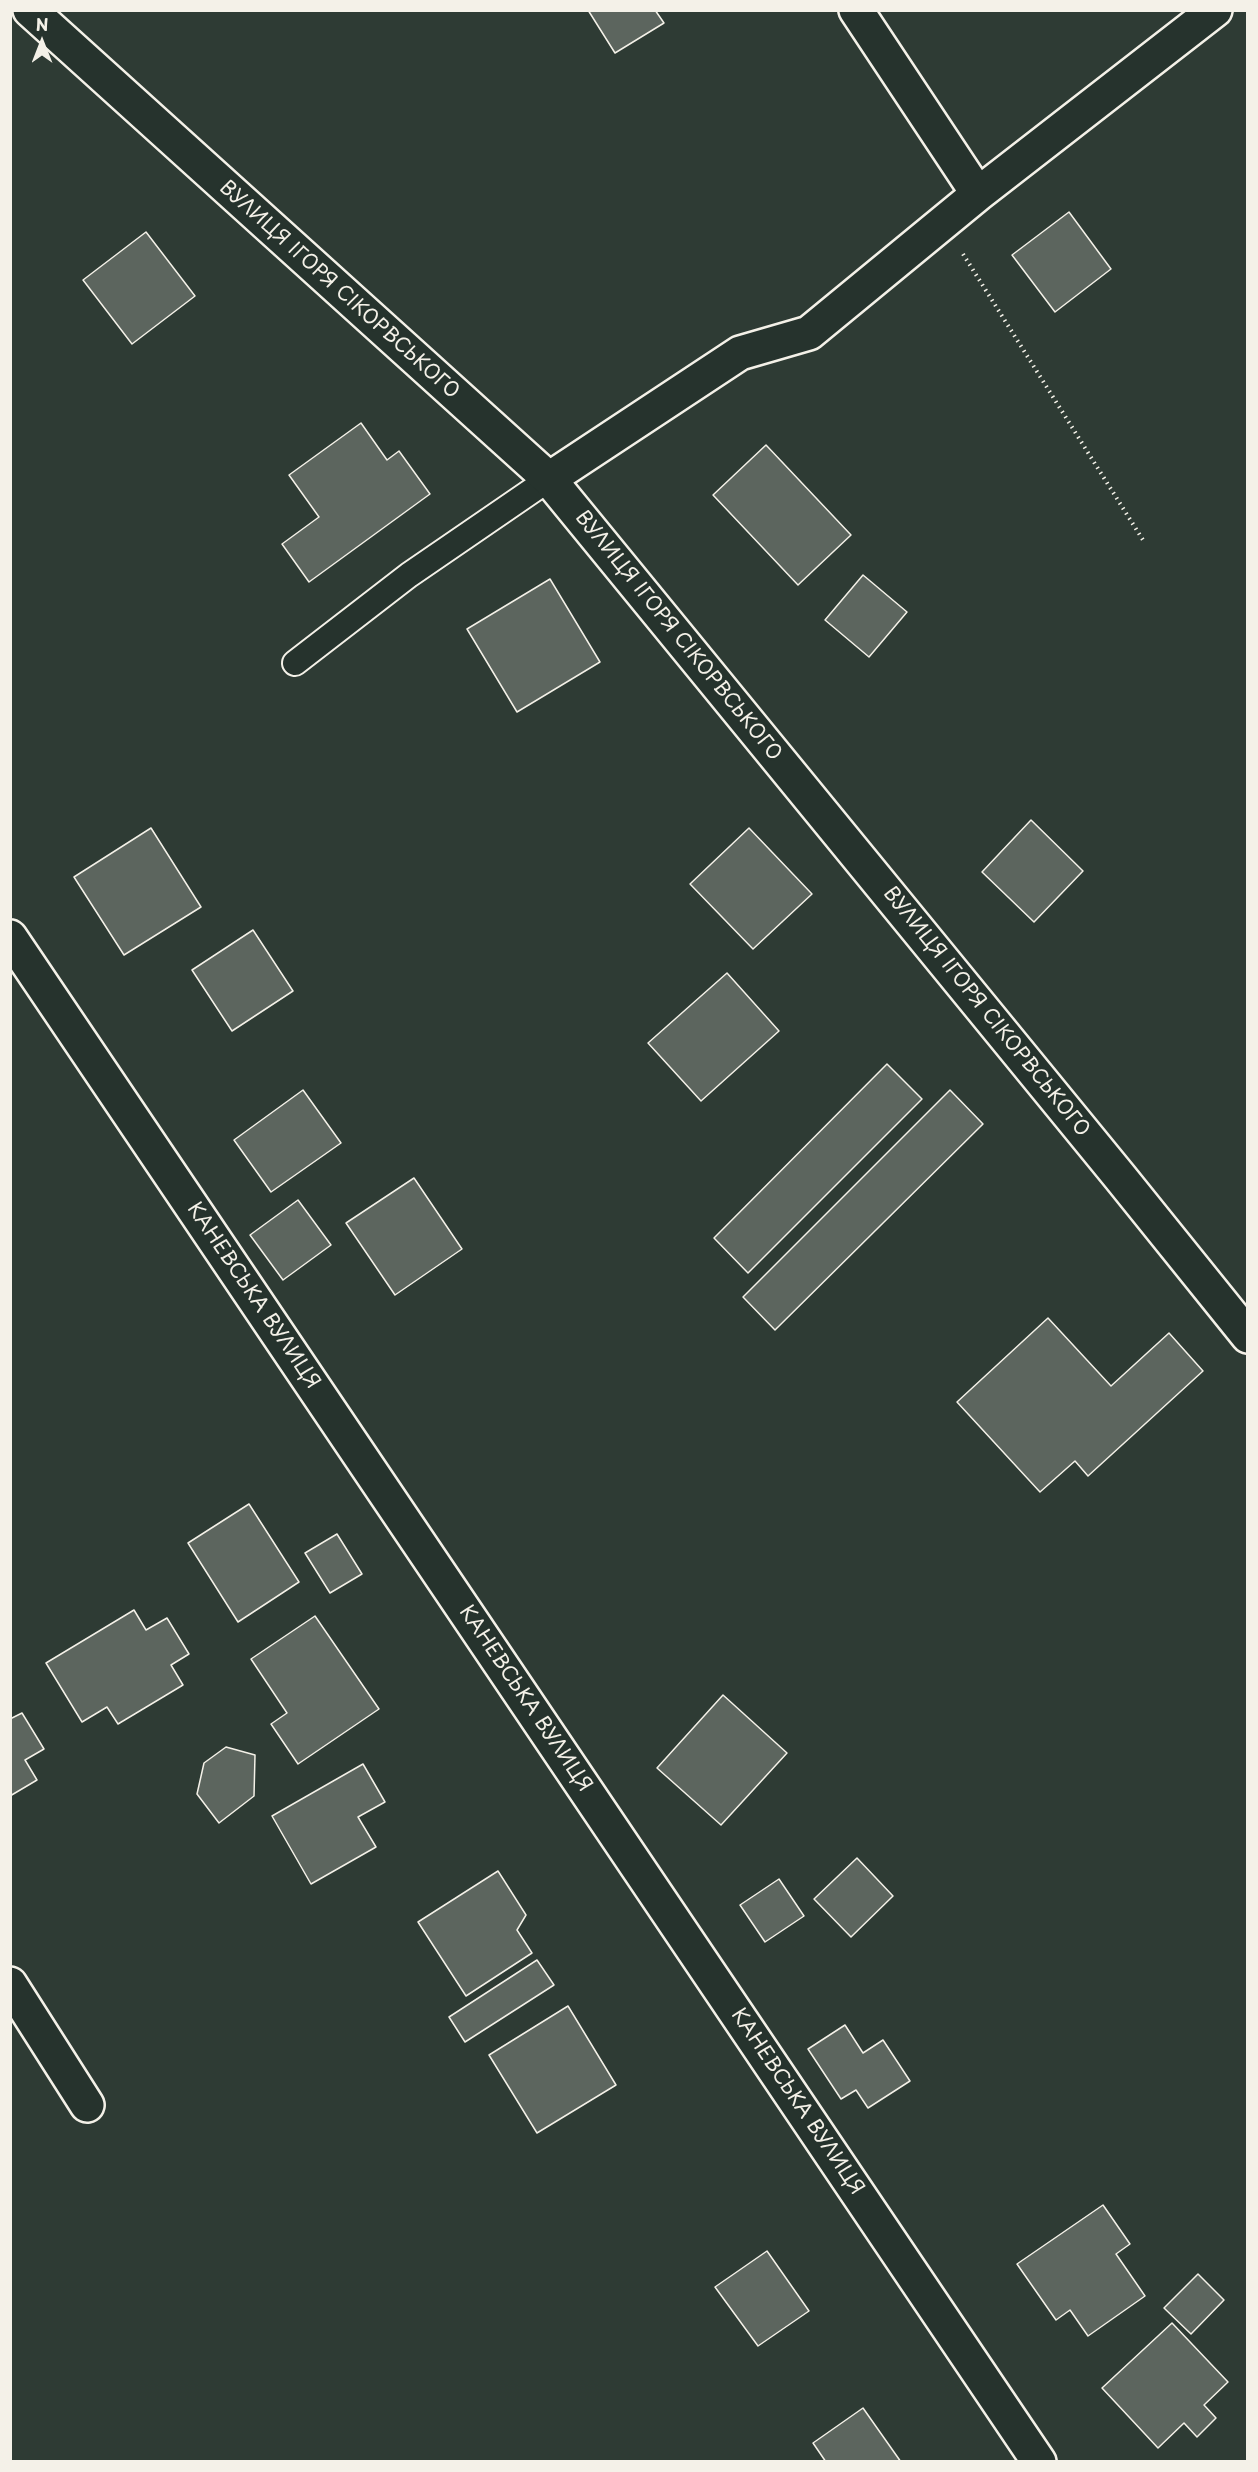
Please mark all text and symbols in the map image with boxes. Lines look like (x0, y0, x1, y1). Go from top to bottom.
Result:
north arrow (12, 12, 72, 72)
text: N (36, 12, 48, 36)
street label: ВУЛИЦЯ ІГОРЯ СІКОРВСЬКОГО (214, 176, 464, 404)
street label: ВУЛИЦЯ ІГОРЯ СІКОРВСЬКОГО (570, 506, 786, 766)
street label: ВУЛИЦЯ ІГОРЯ СІКОРВСЬКОГО (878, 882, 1094, 1142)
street label: КАНЕВСЬКА ВУЛИЦЯ (182, 1198, 324, 1394)
street label: КАНЕВСЬКА ВУЛИЦЯ (454, 1601, 596, 1797)
street label: КАНЕВСЬКА ВУЛИЦЯ (726, 2004, 868, 2200)

